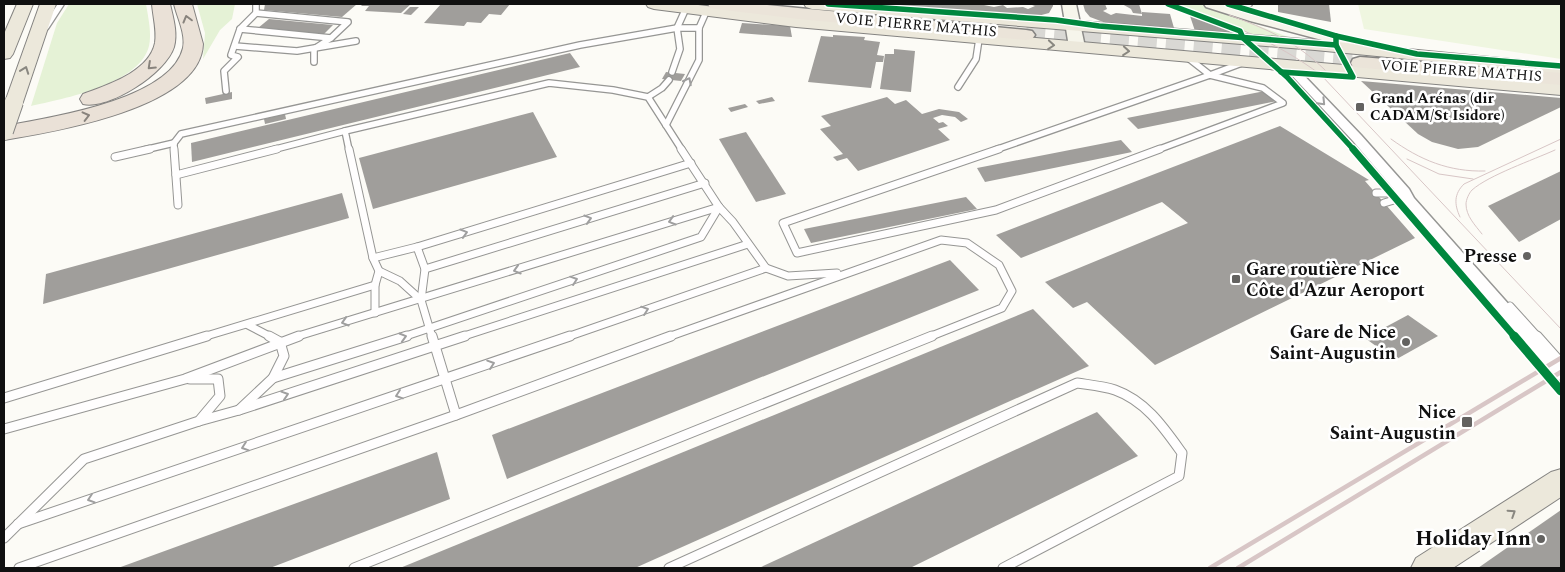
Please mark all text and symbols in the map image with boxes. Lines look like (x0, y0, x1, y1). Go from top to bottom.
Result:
street label: VOIE PIERRE MATHIS (834, 6, 998, 44)
one-way arrow (183, 15, 193, 24)
one-way arrow (1047, 39, 1055, 50)
one-way arrow (1122, 46, 1130, 57)
street label: VOIE PIERRE MATHIS (1379, 54, 1543, 88)
one-way arrow (147, 60, 156, 69)
one-way arrow (19, 66, 29, 75)
one-way arrow (682, 77, 692, 86)
place label: Grand Arénas (dir CADAM/St Isidore) (1370, 87, 1505, 127)
one-way arrow (1317, 96, 1326, 105)
marker: Grand Arénas (dir CADAM/St Isidore) (1354, 101, 1366, 113)
one-way arrow (81, 111, 90, 122)
one-way arrow (584, 214, 592, 224)
one-way arrow (669, 216, 677, 226)
one-way arrow (459, 228, 467, 238)
place label: Presse (1464, 243, 1517, 270)
marker: Presse (1521, 250, 1533, 262)
place label: Gare routière Nice Côte d'Azur Aeroport (1246, 256, 1425, 304)
one-way arrow (513, 264, 522, 274)
marker: Gare routière Nice Côte d'Azur Aeroport (1230, 273, 1242, 285)
one-way arrow (569, 276, 577, 286)
one-way arrow (640, 306, 649, 316)
one-way arrow (341, 317, 350, 327)
place label: Gare de Nice Saint-Augustin (1270, 319, 1396, 367)
one-way arrow (398, 333, 407, 343)
marker: Gare de Nice Saint-Augustin (1400, 336, 1412, 348)
one-way arrow (487, 360, 495, 370)
one-way arrow (395, 389, 404, 399)
one-way arrow (281, 390, 289, 400)
place label: Nice Saint-Augustin (1330, 399, 1456, 447)
marker: Nice Saint-Augustin (1460, 415, 1474, 429)
one-way arrow (241, 441, 250, 451)
one-way arrow (87, 493, 96, 503)
one-way arrow (1506, 510, 1516, 519)
place label: Holiday Inn (1415, 523, 1531, 555)
marker: Holiday Inn (1535, 533, 1547, 545)

